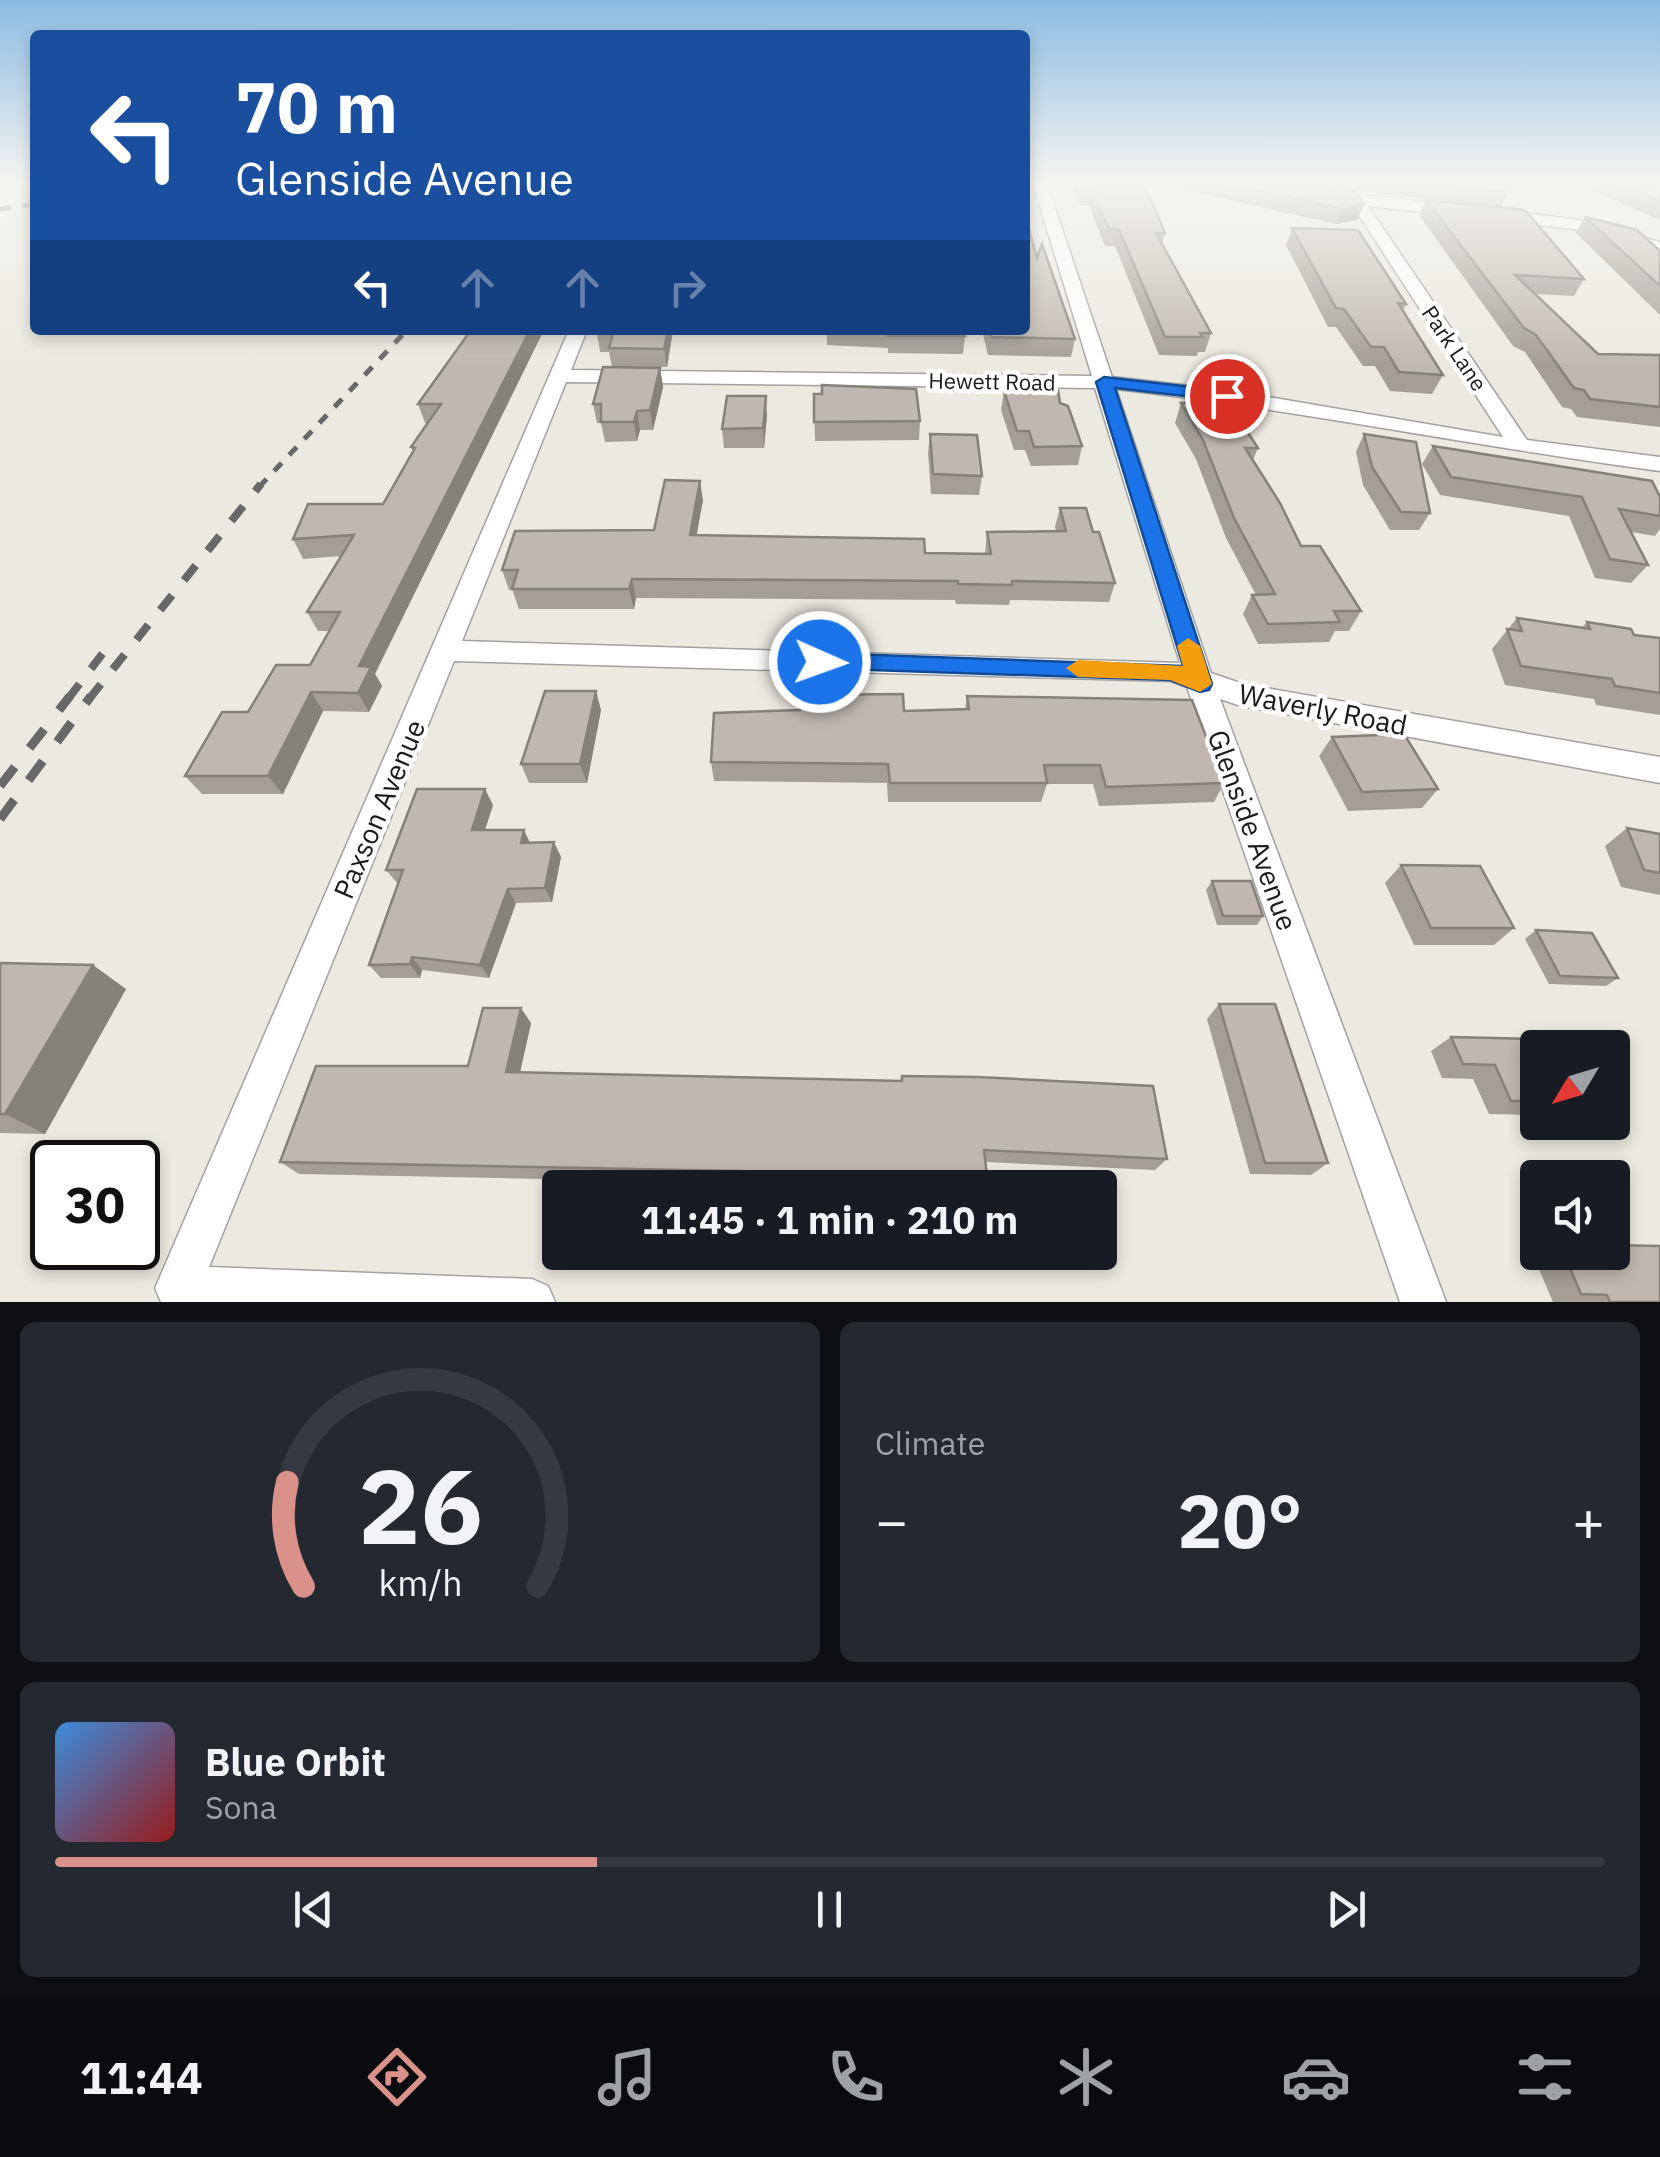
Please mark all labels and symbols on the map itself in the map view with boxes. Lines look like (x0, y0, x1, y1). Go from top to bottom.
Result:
street label: Park Lane (1416, 300, 1494, 396)
pin (1185, 354, 1270, 439)
street label: Hewett Road (928, 365, 1056, 397)
position arrow (768, 610, 872, 714)
street label: Waverly Road (1236, 675, 1410, 743)
street label: Paxson Avenue (325, 714, 433, 904)
street label: Glenside Avenue (1200, 725, 1306, 935)
north arrow (1520, 1030, 1630, 1140)
speed limit sign: 30 (30, 1140, 160, 1270)

